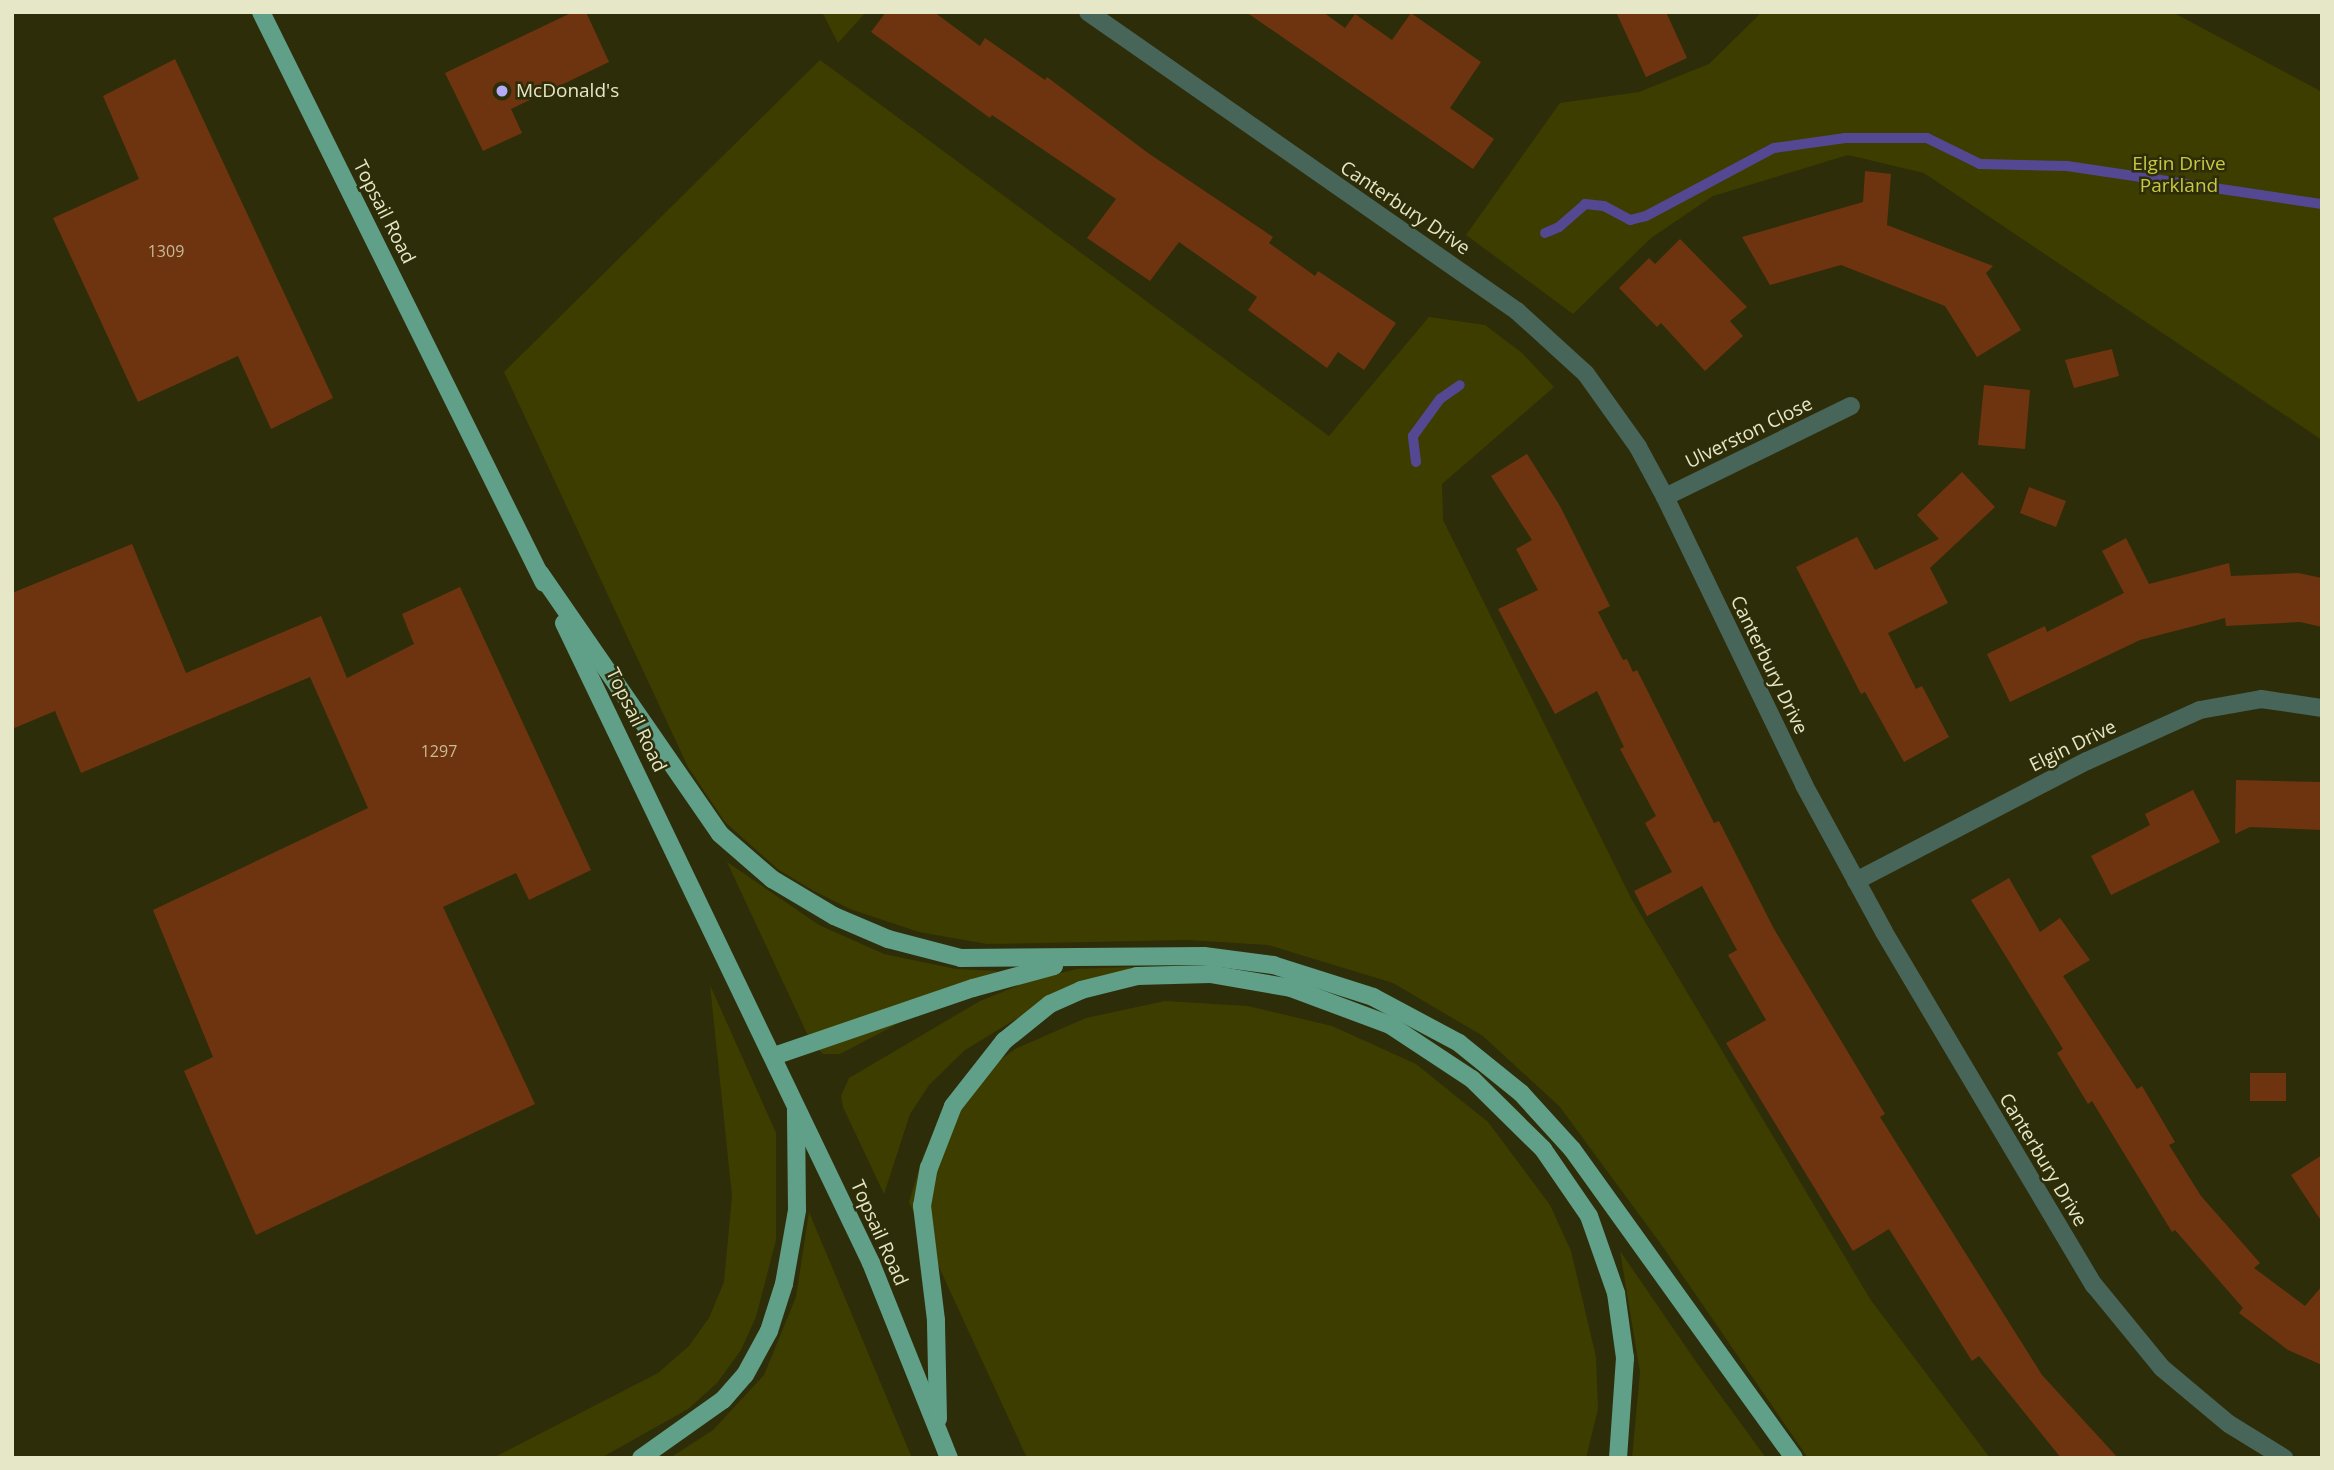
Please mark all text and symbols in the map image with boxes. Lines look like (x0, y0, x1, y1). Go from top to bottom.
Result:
place label: McDonald's (516, 80, 619, 102)
marker: McDonald's (494, 83, 510, 99)
park label: Elgin Drive Parkland (2132, 153, 2226, 197)
street label: Topsail Road (348, 156, 420, 268)
street label: Canterbury Drive (1336, 156, 1474, 260)
house number: 1309 (148, 241, 184, 261)
street label: Ulverston Close (1682, 392, 1816, 474)
street label: Canterbury Drive (1726, 592, 1812, 738)
street label: Topsail Road (601, 664, 671, 776)
street label: Elgin Drive (2026, 715, 2120, 777)
house number: 1297 (421, 741, 457, 761)
street label: Canterbury Drive (1994, 1089, 2092, 1231)
street label: Topsail Road (846, 1177, 912, 1289)

